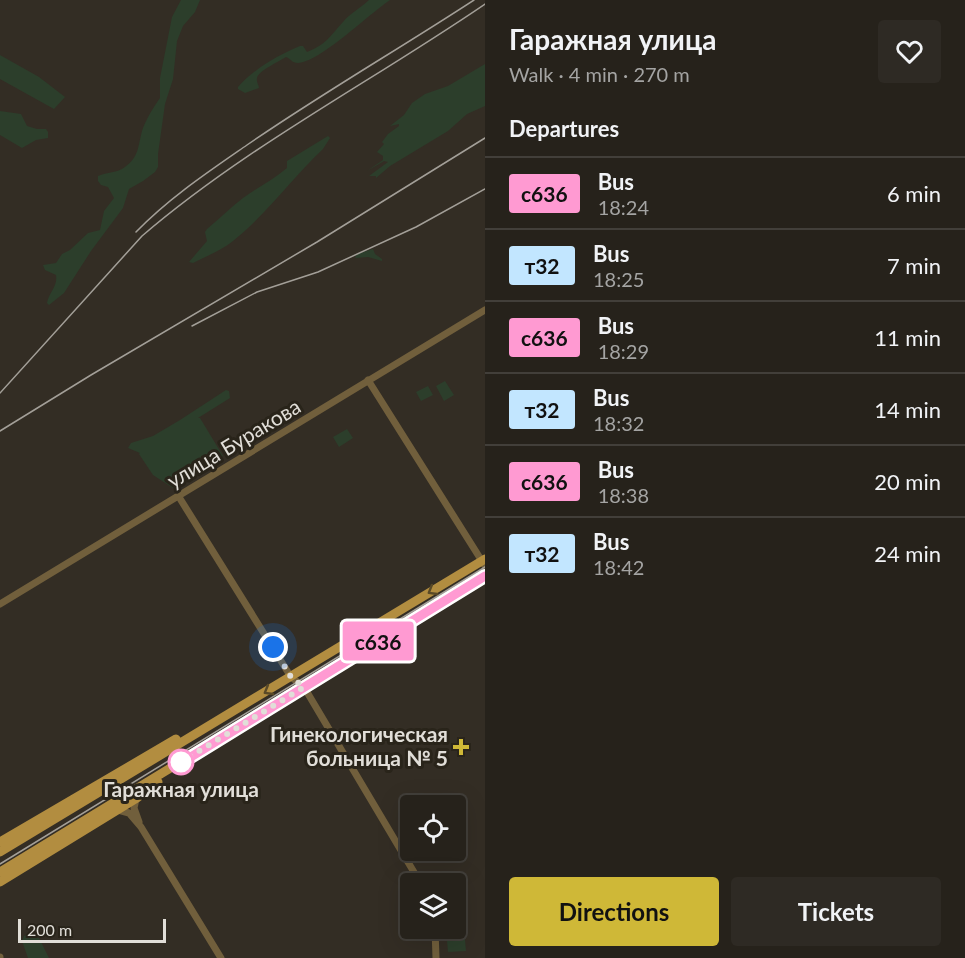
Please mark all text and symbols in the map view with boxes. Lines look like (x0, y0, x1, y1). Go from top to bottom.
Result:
button: heart (878, 20, 941, 83)
text: Гаражная улица (509, 22, 716, 56)
text: Walk · 4 min · 270 m (509, 62, 690, 86)
text: Departures (509, 115, 619, 142)
text: Bus (598, 168, 634, 195)
text: 6 min (887, 180, 941, 207)
text: с636 (521, 181, 568, 206)
text: 18:24 (598, 195, 649, 219)
text: Bus (593, 240, 629, 267)
text: 7 min (887, 252, 941, 279)
text: т32 (524, 253, 560, 278)
text: 18:25 (593, 267, 644, 291)
text: Bus (598, 312, 634, 339)
text: 11 min (874, 324, 941, 351)
text: с636 (521, 325, 568, 350)
text: 18:29 (598, 339, 649, 363)
text: Bus (593, 384, 629, 411)
street label: улица Буракова (162, 393, 305, 492)
text: 14 min (874, 396, 941, 423)
text: т32 (524, 397, 560, 422)
text: 18:32 (593, 411, 644, 435)
text: Bus (598, 456, 634, 483)
text: 20 min (874, 468, 941, 495)
text: с636 (521, 469, 568, 494)
text: 18:38 (598, 483, 649, 507)
text: Bus (593, 528, 629, 555)
text: 24 min (874, 540, 941, 567)
text: т32 (524, 541, 560, 566)
text: 18:42 (593, 555, 644, 579)
one-way arrow (428, 583, 438, 595)
line badge: с636 (336, 622, 420, 660)
text: с636 (355, 629, 401, 654)
your location (258, 632, 288, 662)
one-way arrow (264, 683, 274, 695)
place label: Гинекологическая больница № 5 (270, 721, 448, 770)
marker: Гинекологическая больница № 5 (452, 738, 470, 756)
marker: Гаражная улица (168, 749, 194, 775)
place label: Гаражная улица (103, 776, 259, 801)
map controls (400, 795, 466, 939)
button: locate (400, 795, 466, 861)
button: layers (400, 873, 466, 939)
button: Directions (509, 877, 719, 946)
button: Tickets (731, 877, 941, 946)
scale bar (18, 916, 166, 944)
text: 200 m (27, 920, 72, 939)

